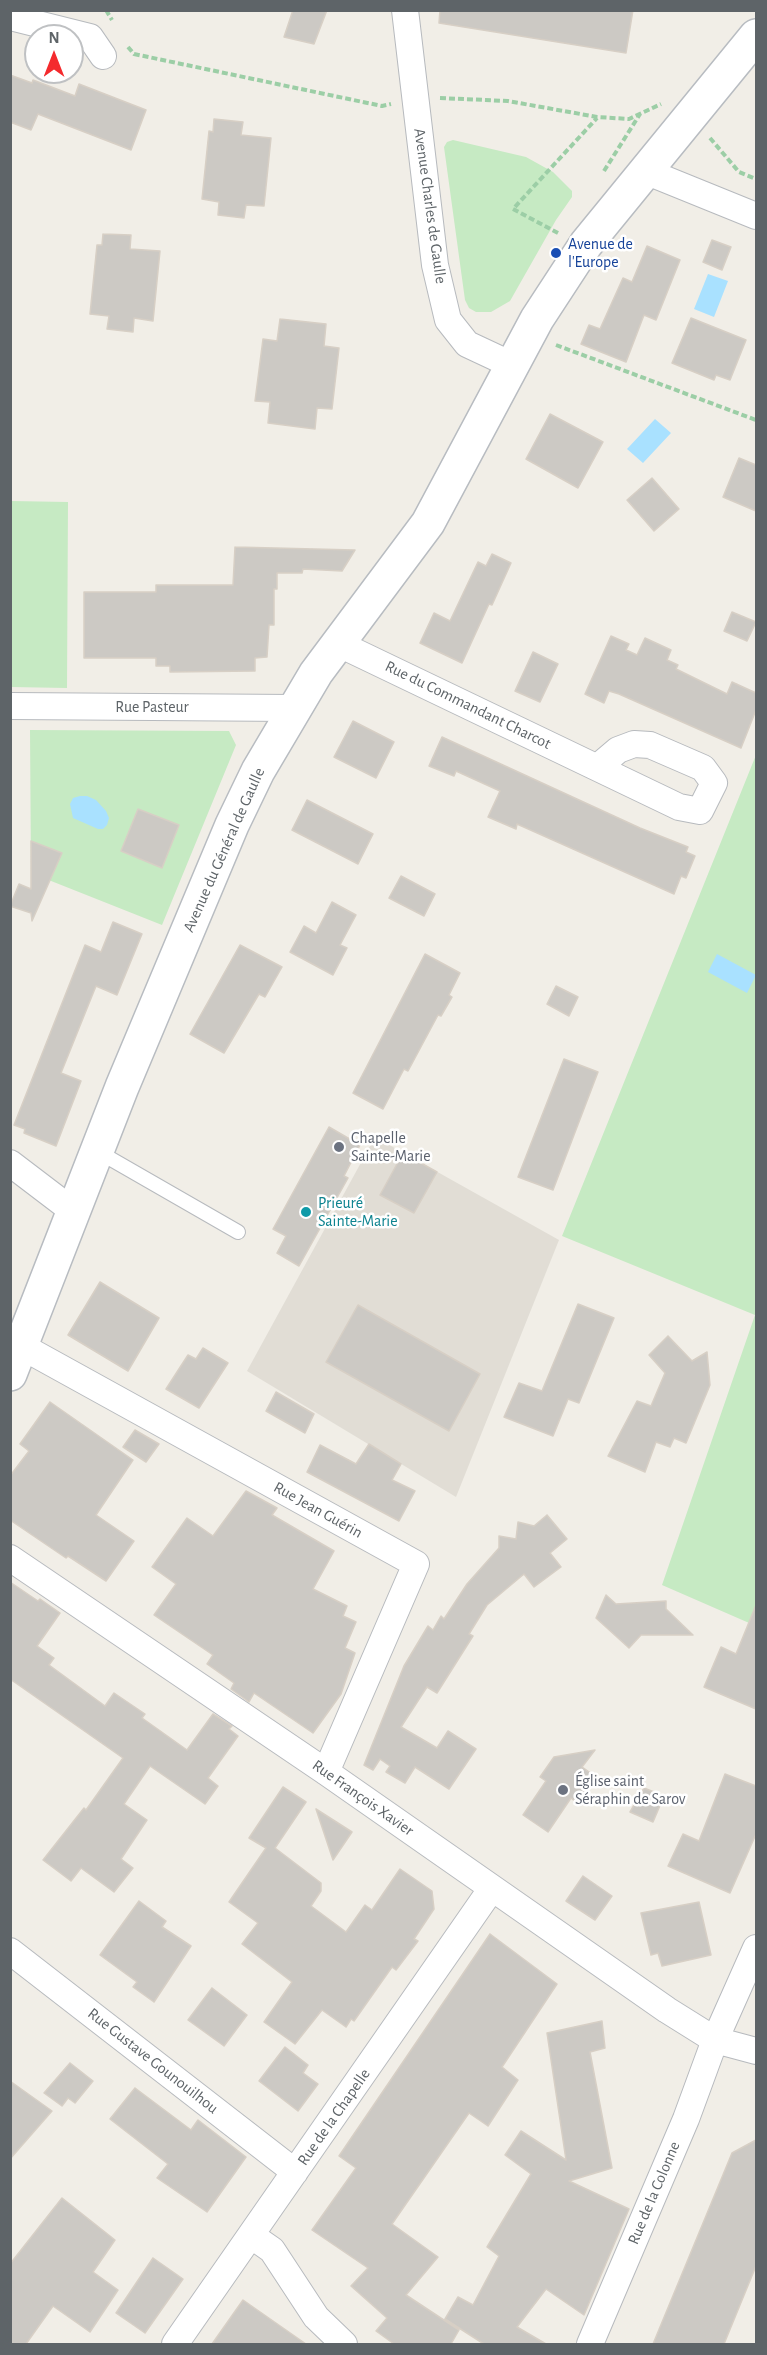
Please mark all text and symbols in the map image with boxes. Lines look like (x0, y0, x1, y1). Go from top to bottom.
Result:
north arrow (24, 24, 84, 84)
text: N (48, 30, 60, 46)
street label: Avenue Charles de Gaulle (410, 127, 450, 285)
place label: Avenue de l'Europe (568, 234, 633, 272)
marker: Avenue de l'Europe (549, 246, 563, 260)
street label: Rue du Commandant Charcot (382, 656, 554, 754)
street label: Rue Pasteur (115, 697, 189, 717)
street label: Avenue du Général de Gaulle (179, 765, 269, 935)
place label: Chapelle Sainte-Marie (351, 1128, 431, 1166)
marker: Chapelle Sainte-Marie (332, 1140, 346, 1154)
place label: Prieuré Sainte-Marie (318, 1193, 398, 1231)
marker: Prieuré Sainte-Marie (299, 1205, 313, 1219)
street label: Rue Jean Guérin (270, 1478, 366, 1542)
street label: Rue François Xavier (308, 1756, 418, 1840)
place label: Église saint Séraphin de Sarov (575, 1771, 686, 1809)
marker: Église saint Séraphin de Sarov (556, 1783, 570, 1797)
street label: Rue Gustave Gounouilhou (84, 2004, 222, 2118)
street label: Rue de la Chapelle (293, 2065, 375, 2169)
street label: Rue de la Colonne (624, 2139, 684, 2247)

